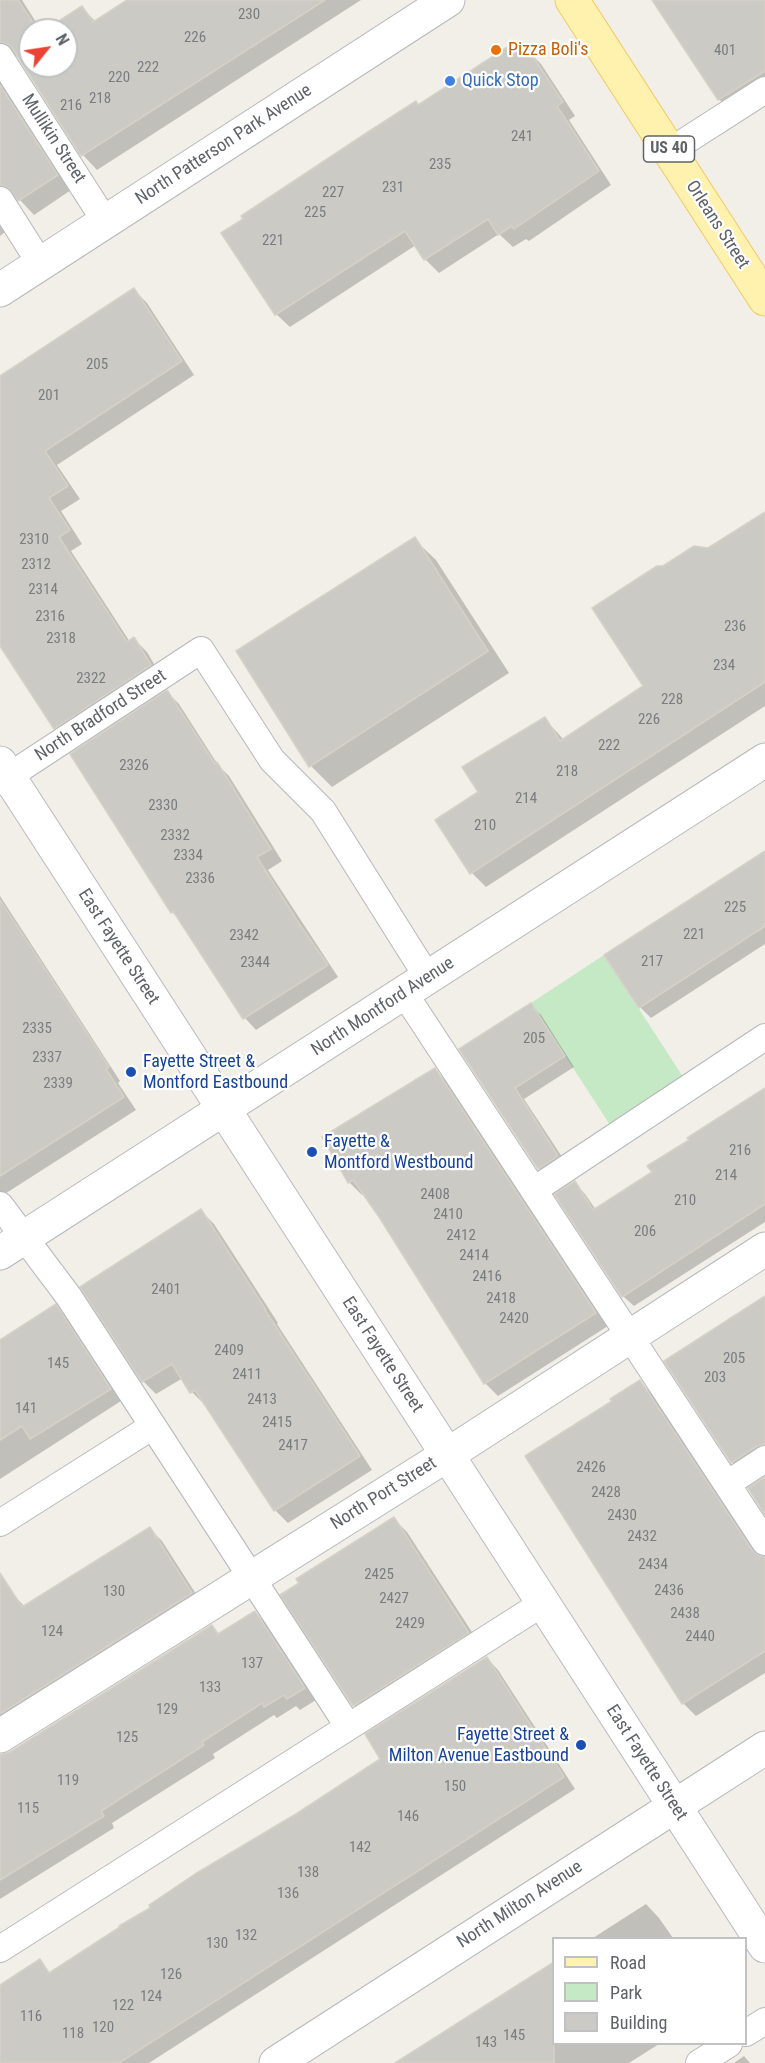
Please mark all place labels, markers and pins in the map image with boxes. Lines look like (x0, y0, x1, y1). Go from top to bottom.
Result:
place label: Pizza Boli's (508, 39, 588, 61)
marker: Pizza Boli's (489, 43, 503, 57)
place label: Quick Stop (462, 70, 539, 92)
marker: Quick Stop (443, 74, 457, 88)
place label: Fayette Street & Montford Eastbound (143, 1051, 288, 1094)
marker: Fayette Street & Montford Eastbound (124, 1065, 138, 1079)
place label: Fayette & Montford Westbound (324, 1131, 473, 1174)
marker: Fayette & Montford Westbound (305, 1145, 319, 1159)
place label: Fayette Street & Milton Avenue Eastbound (389, 1724, 569, 1766)
marker: Fayette Street & Milton Avenue Eastbound (574, 1738, 588, 1752)

